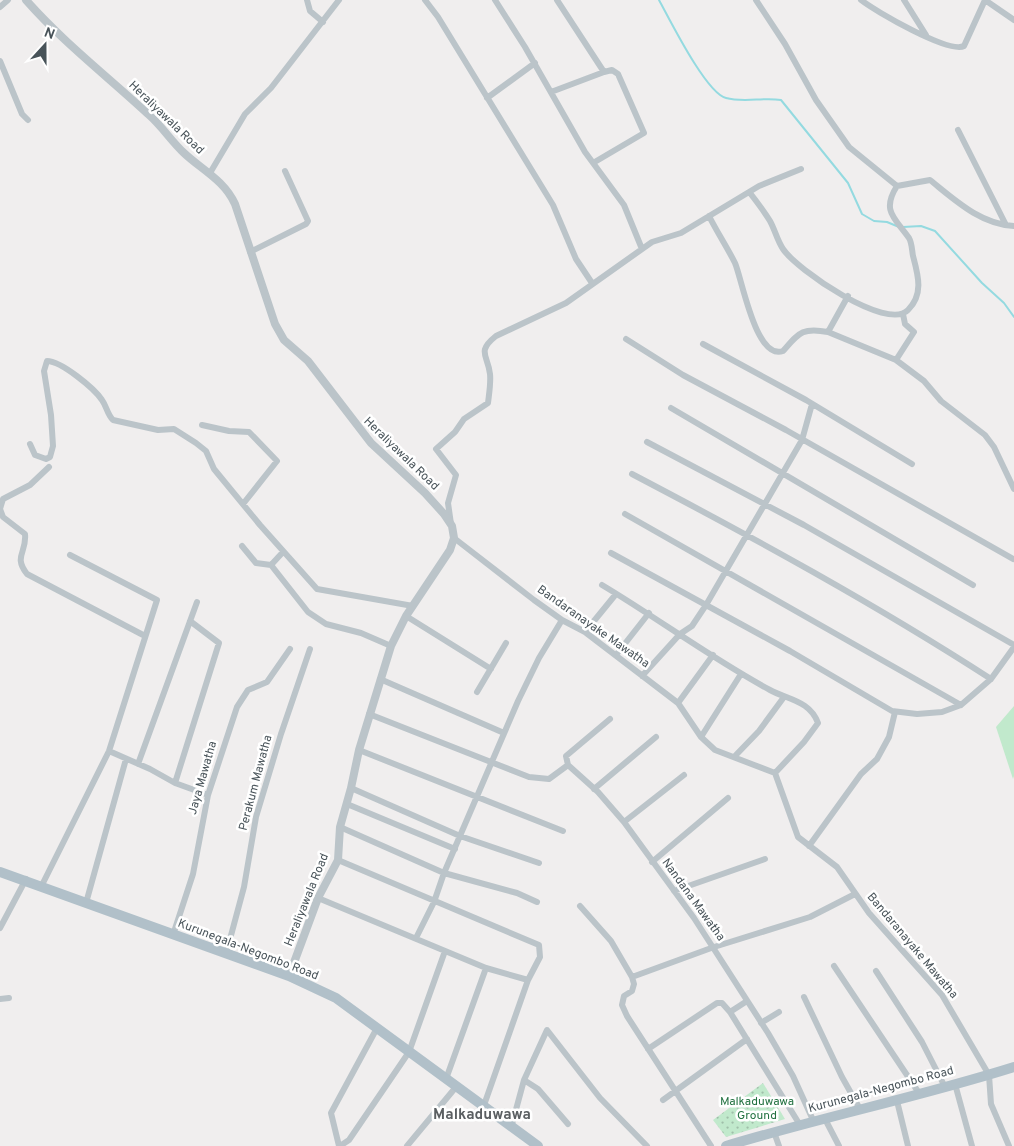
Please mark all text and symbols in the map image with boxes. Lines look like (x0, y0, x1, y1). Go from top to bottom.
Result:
north arrow (20, 20, 70, 70)
text: N (41, 25, 57, 44)
street label: Heraliyawala Road (125, 78, 207, 158)
street label: Heraliyawala Road (360, 414, 442, 494)
street label: Bandaranayake Mawatha (534, 582, 652, 672)
street label: Perakum Mawatha (236, 733, 276, 833)
street label: Jaya Mawatha (185, 739, 221, 817)
street label: Heraliyawala Road (281, 851, 333, 949)
street label: Nandana Mawatha (658, 856, 728, 944)
street label: Bandaranayake Mawatha (863, 890, 961, 1002)
street label: Kurunegala-Negombo Road (175, 916, 321, 984)
street label: Kurunegala-Negombo Road (807, 1063, 955, 1117)
park label: Malkaduwawa Ground (720, 1094, 794, 1124)
district label: Malkaduwawa (433, 1106, 531, 1125)

